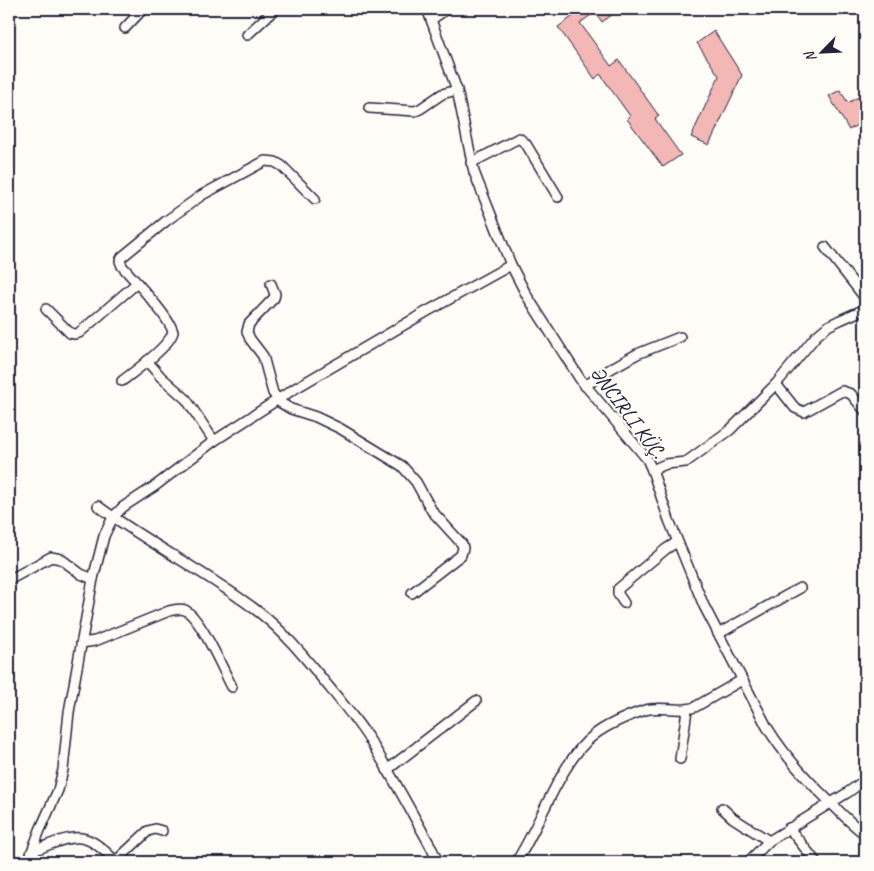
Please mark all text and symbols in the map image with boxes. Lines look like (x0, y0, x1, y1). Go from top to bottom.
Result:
north arrow (796, 28, 846, 78)
text: N (800, 48, 820, 65)
street label: ƏNCIRLI KÜÇ. (585, 361, 672, 464)

